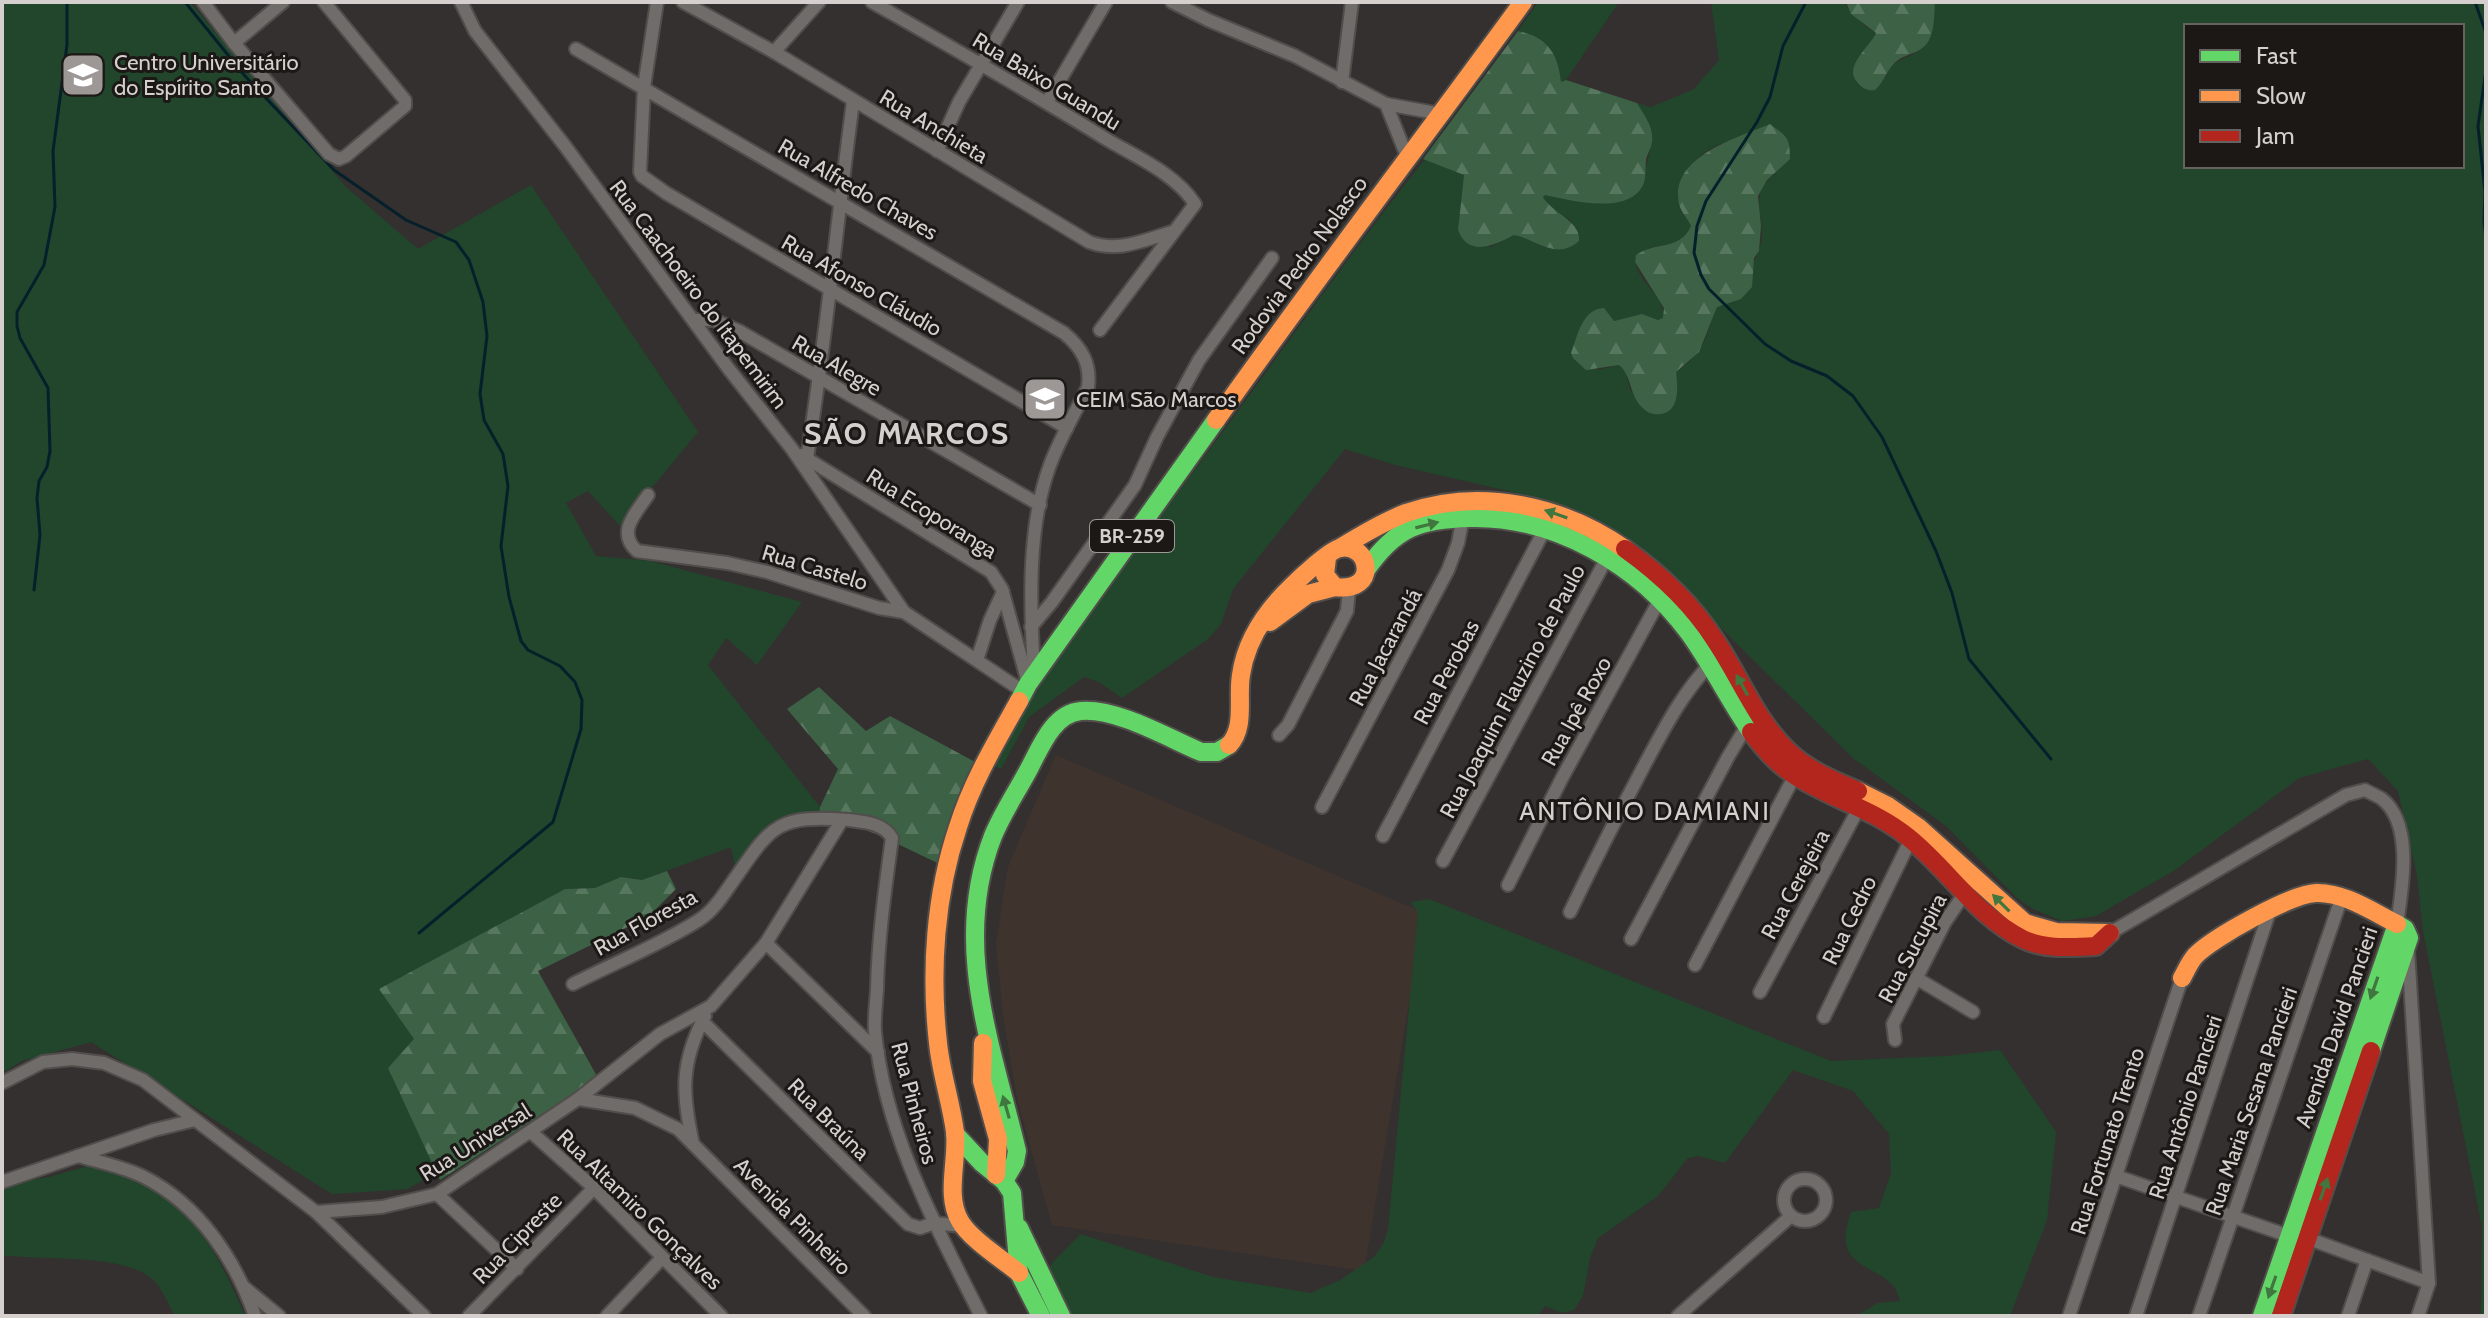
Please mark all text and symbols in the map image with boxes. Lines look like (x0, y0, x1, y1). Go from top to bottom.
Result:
legend (2184, 24, 2464, 168)
street label: Rua Baixo Guandu (968, 27, 1126, 136)
text: Fast (2256, 41, 2297, 70)
place label: Centro Universitário do Espírito Santo (114, 49, 299, 101)
school or university icon: Centro Universitário do Espírito Santo (59, 51, 107, 99)
text: Slow (2256, 81, 2306, 110)
street label: Rua Anchieta (875, 84, 993, 170)
text: Jam (2255, 121, 2294, 150)
street label: Rua Alfredo Chaves (773, 133, 942, 246)
street label: Rodovia Pedro Nolasco (1226, 171, 1373, 360)
street label: Rua Caachoeiro do Itapemirim (604, 175, 793, 414)
street label: Rua Afonso Cláudio (777, 229, 947, 342)
street label: Rua Alegre (787, 329, 886, 402)
school or university icon: CEIM São Marcos (1021, 375, 1069, 423)
place label: CEIM São Marcos (1076, 386, 1237, 413)
district label: SÃO MARCOS (804, 415, 1010, 452)
street label: Rua Ecoporanga (861, 462, 1003, 565)
one-way arrow (1544, 507, 1568, 520)
one-way arrow (1414, 519, 1439, 531)
road number: BR-259 (1090, 520, 1174, 552)
street label: Rua Castelo (759, 539, 871, 596)
street label: Rua Joaquim Flauzino de Paulo (1434, 560, 1591, 823)
street label: Rua Jacarandá (1343, 584, 1428, 711)
street label: Rua Perobas (1408, 615, 1485, 729)
street label: Rua Ipê Roxo (1535, 652, 1617, 771)
one-way arrow (1736, 674, 1749, 697)
district label: ANTÔNIO DAMIANI (1519, 795, 1771, 827)
street label: Rua Cerejeira (1755, 824, 1836, 944)
street label: Rua Cedro (1816, 871, 1883, 969)
street label: Rua Floresta (589, 883, 702, 962)
street label: Rua Sucupira (1872, 888, 1953, 1008)
one-way arrow (1992, 894, 2011, 913)
street label: Avenida David Pancieri (2289, 923, 2384, 1131)
one-way arrow (2368, 977, 2380, 1001)
street label: Rua Maria Sesana Pancieri (2200, 983, 2303, 1219)
street label: Rua Antônio Pancieri (2143, 1012, 2228, 1203)
street label: Rua Pinheiros (885, 1039, 944, 1167)
street label: Rua Fortunato Trento (2065, 1044, 2150, 1238)
street label: Rua Braúna (782, 1073, 876, 1166)
one-way arrow (999, 1095, 1011, 1120)
street label: Rua Universal (415, 1097, 537, 1187)
street label: Rua Altamiro Gonçalves (551, 1123, 728, 1295)
street label: Avenida Pinheiro (728, 1152, 857, 1281)
one-way arrow (2318, 1177, 2330, 1201)
street label: Rua Cipreste (467, 1187, 568, 1290)
one-way arrow (2265, 1276, 2277, 1300)

